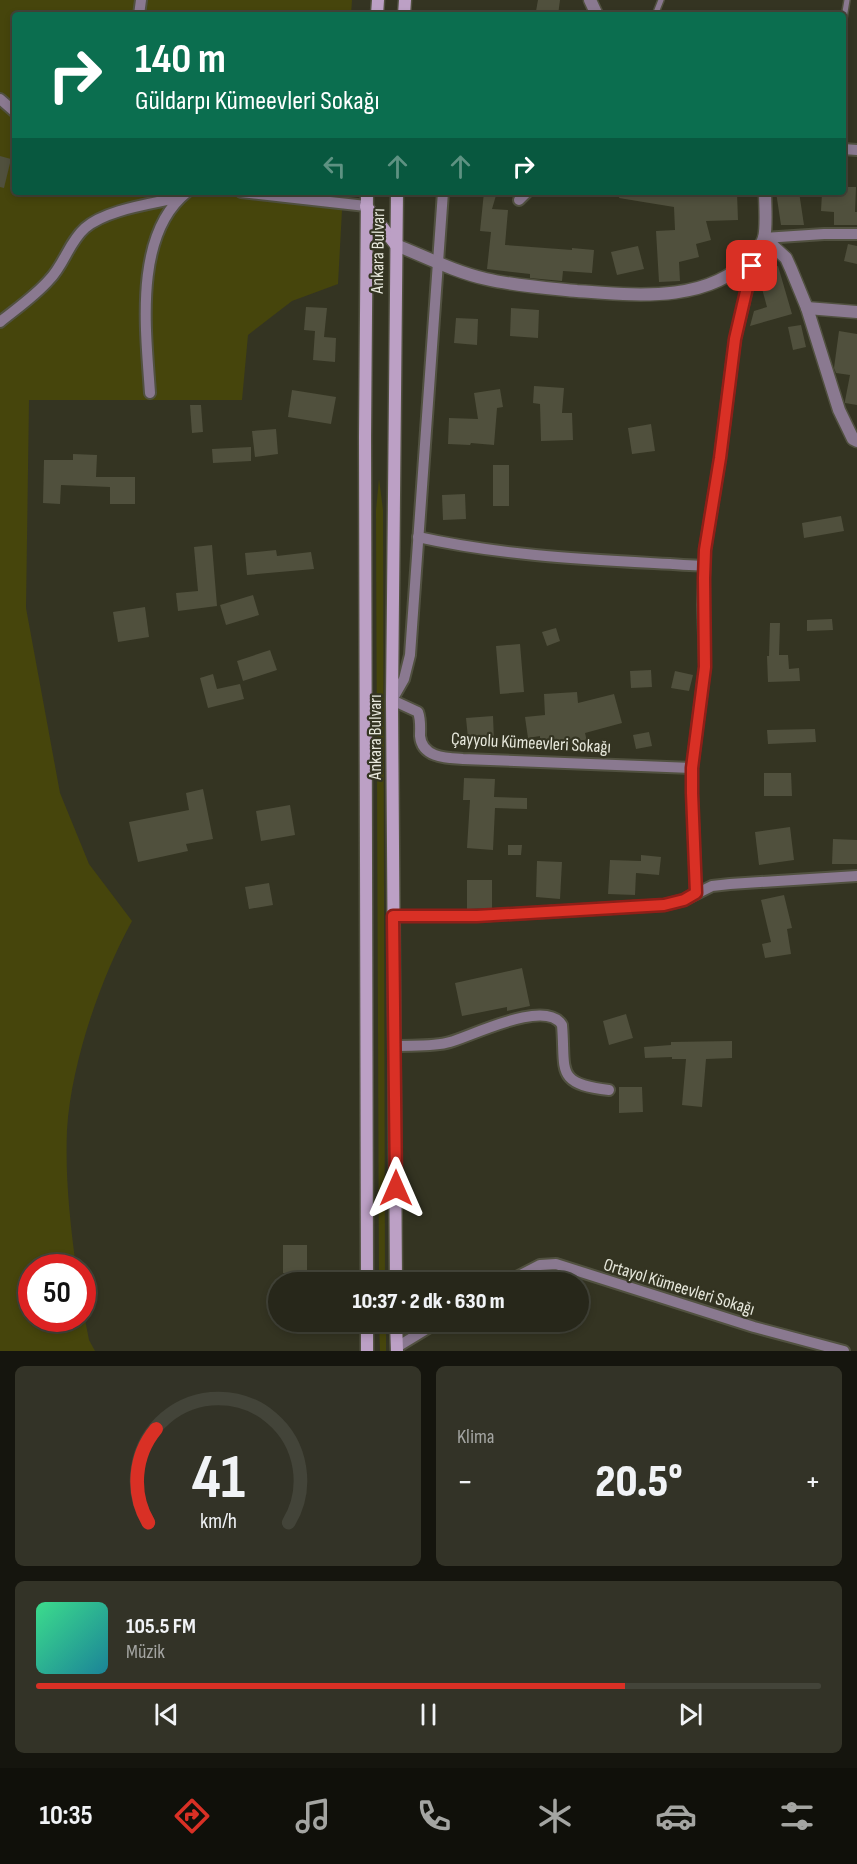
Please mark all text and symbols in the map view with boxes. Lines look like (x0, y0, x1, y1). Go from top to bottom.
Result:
text: 140 m (135, 34, 226, 85)
icon: right (36, 36, 114, 114)
text: Güldarpı Kümeevleri Sokağı (135, 85, 379, 117)
icon: left (318, 150, 351, 183)
icon: ahead (381, 150, 414, 183)
icon: ahead (444, 150, 477, 183)
icon: right (507, 150, 540, 183)
street label: Ankara Bulvarı (367, 208, 389, 295)
pin (726, 240, 777, 291)
icon: arrive (735, 249, 768, 282)
street label: Ankara Bulvarı (365, 694, 386, 781)
street label: Çayyolu Kümeevleri Sokağı (451, 728, 611, 758)
position arrow (364, 1156, 428, 1220)
speed limit sign: 50 (18, 1254, 96, 1332)
street label: Ortayol Kümeevleri Sokağı (601, 1254, 757, 1320)
text: 10:37 · 2 dk · 630 m (352, 1288, 505, 1315)
text: Klima (457, 1425, 495, 1449)
text: 41 (191, 1441, 245, 1516)
text: 20.5° (595, 1455, 683, 1510)
text: − (457, 1462, 473, 1502)
text: + (805, 1462, 821, 1502)
text: km/h (199, 1509, 237, 1534)
text: 105.5 FM (126, 1613, 196, 1640)
text: Müzik (126, 1640, 165, 1664)
icon: previous (150, 1698, 183, 1731)
icon: pause (412, 1698, 445, 1731)
icon: next (674, 1698, 707, 1731)
icon: directions (171, 1795, 213, 1837)
icon: music (292, 1795, 334, 1837)
icon: phone (413, 1795, 455, 1837)
icon: climate (534, 1795, 576, 1837)
icon: car (655, 1795, 697, 1837)
icon: filters (776, 1795, 818, 1837)
text: 10:35 (39, 1800, 93, 1832)

